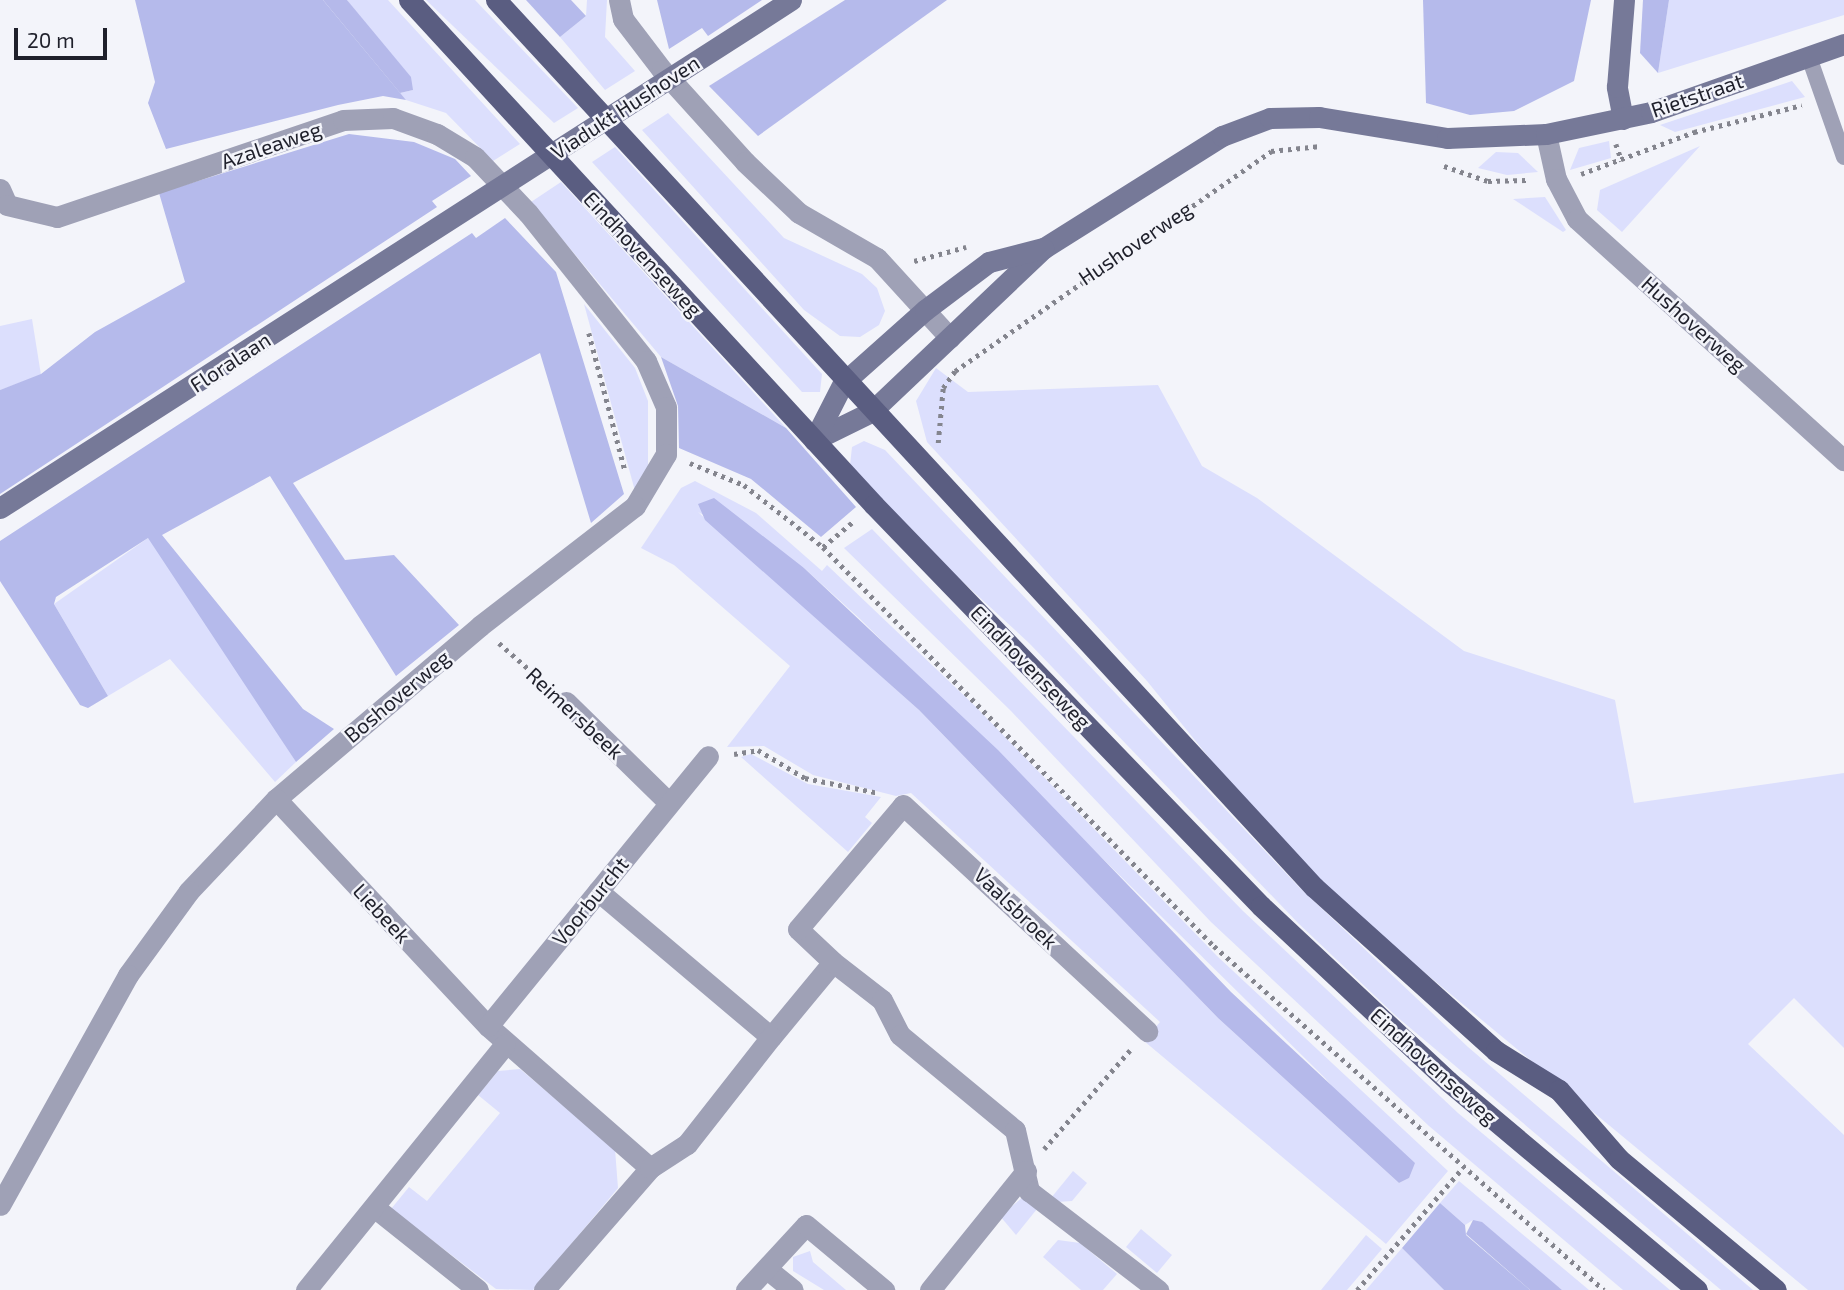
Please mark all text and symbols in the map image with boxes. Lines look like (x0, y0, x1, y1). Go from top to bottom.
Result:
scale bar (18, 14, 110, 58)
text: 20 m (27, 27, 75, 52)
street label: Viadukt Hushoven (546, 50, 704, 164)
street label: Rietstraat (1648, 68, 1746, 122)
street label: Azaleaweg (217, 116, 325, 174)
street label: Eindhovenseweg (579, 186, 707, 322)
street label: Hushoverweg (1073, 196, 1197, 290)
street label: Hushoverweg (1637, 271, 1751, 377)
street label: Floralaan (185, 327, 275, 397)
street label: Eindhovenseweg (966, 600, 1096, 734)
street label: Boshoverweg (339, 644, 455, 748)
street label: Reimersbeek (521, 662, 629, 764)
street label: Voorburcht (547, 852, 633, 950)
street label: Vaalsbroek (969, 862, 1063, 954)
street label: Liebeek (348, 878, 416, 948)
street label: Eindhovenseweg (1365, 1002, 1503, 1130)

